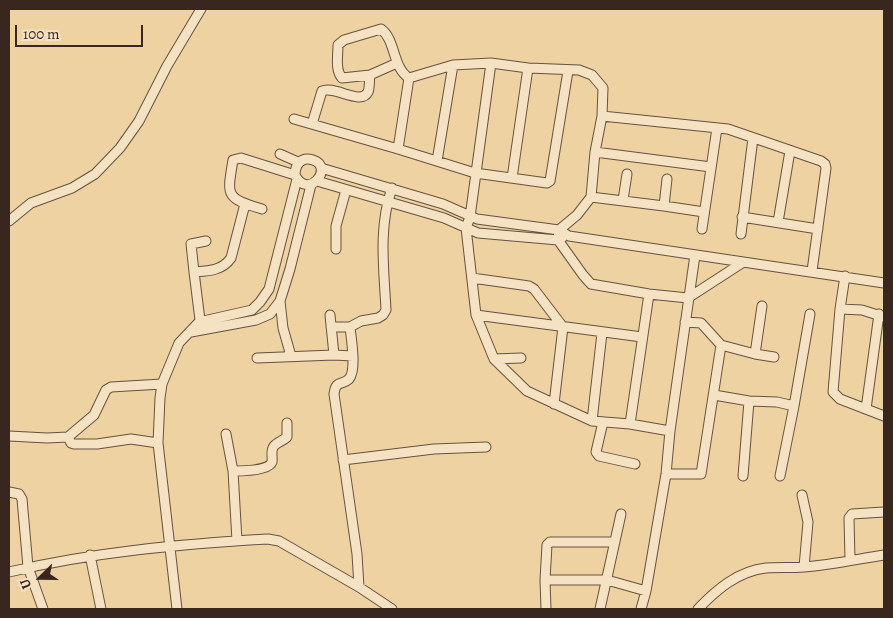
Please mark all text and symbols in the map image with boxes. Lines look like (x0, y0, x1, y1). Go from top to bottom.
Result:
scale bar (18, 15, 145, 47)
text: 100 m (23, 24, 60, 44)
north arrow (15, 553, 65, 603)
text: U (15, 576, 36, 592)

